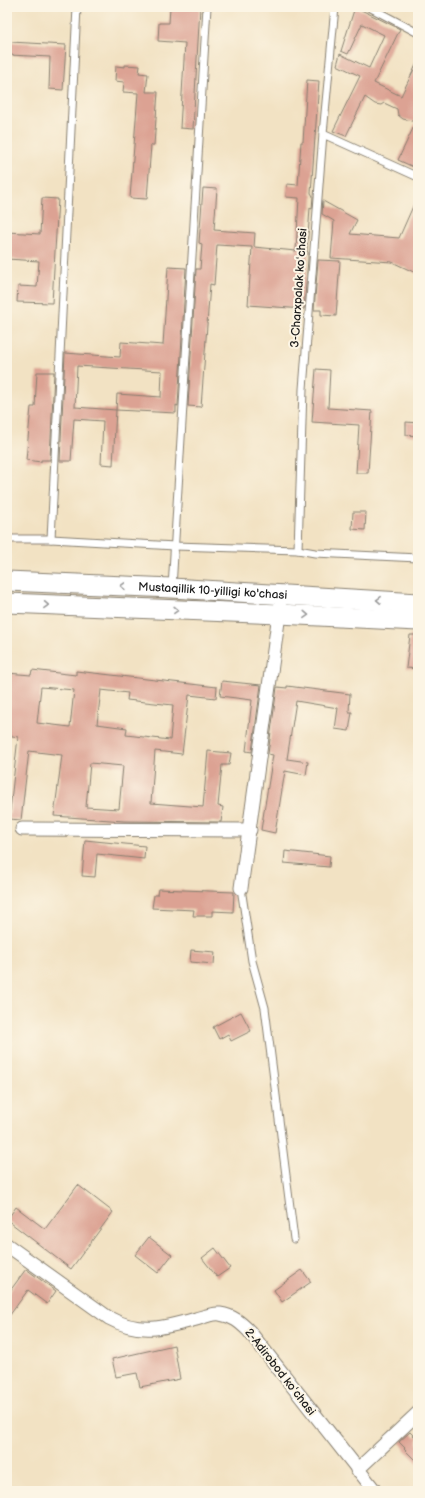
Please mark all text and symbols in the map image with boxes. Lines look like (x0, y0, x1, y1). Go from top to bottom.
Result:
street label: 3-Charxpalak koʻchasi (287, 228, 311, 348)
street label: Mustaqillik 10-yilligi ko'chasi (138, 579, 288, 603)
one-way arrow (120, 582, 126, 590)
one-way arrow (376, 596, 382, 605)
one-way arrow (43, 601, 49, 609)
one-way arrow (173, 606, 179, 614)
one-way arrow (303, 611, 309, 620)
street label: 2-Adirobod koʻchasi (241, 1325, 319, 1419)

